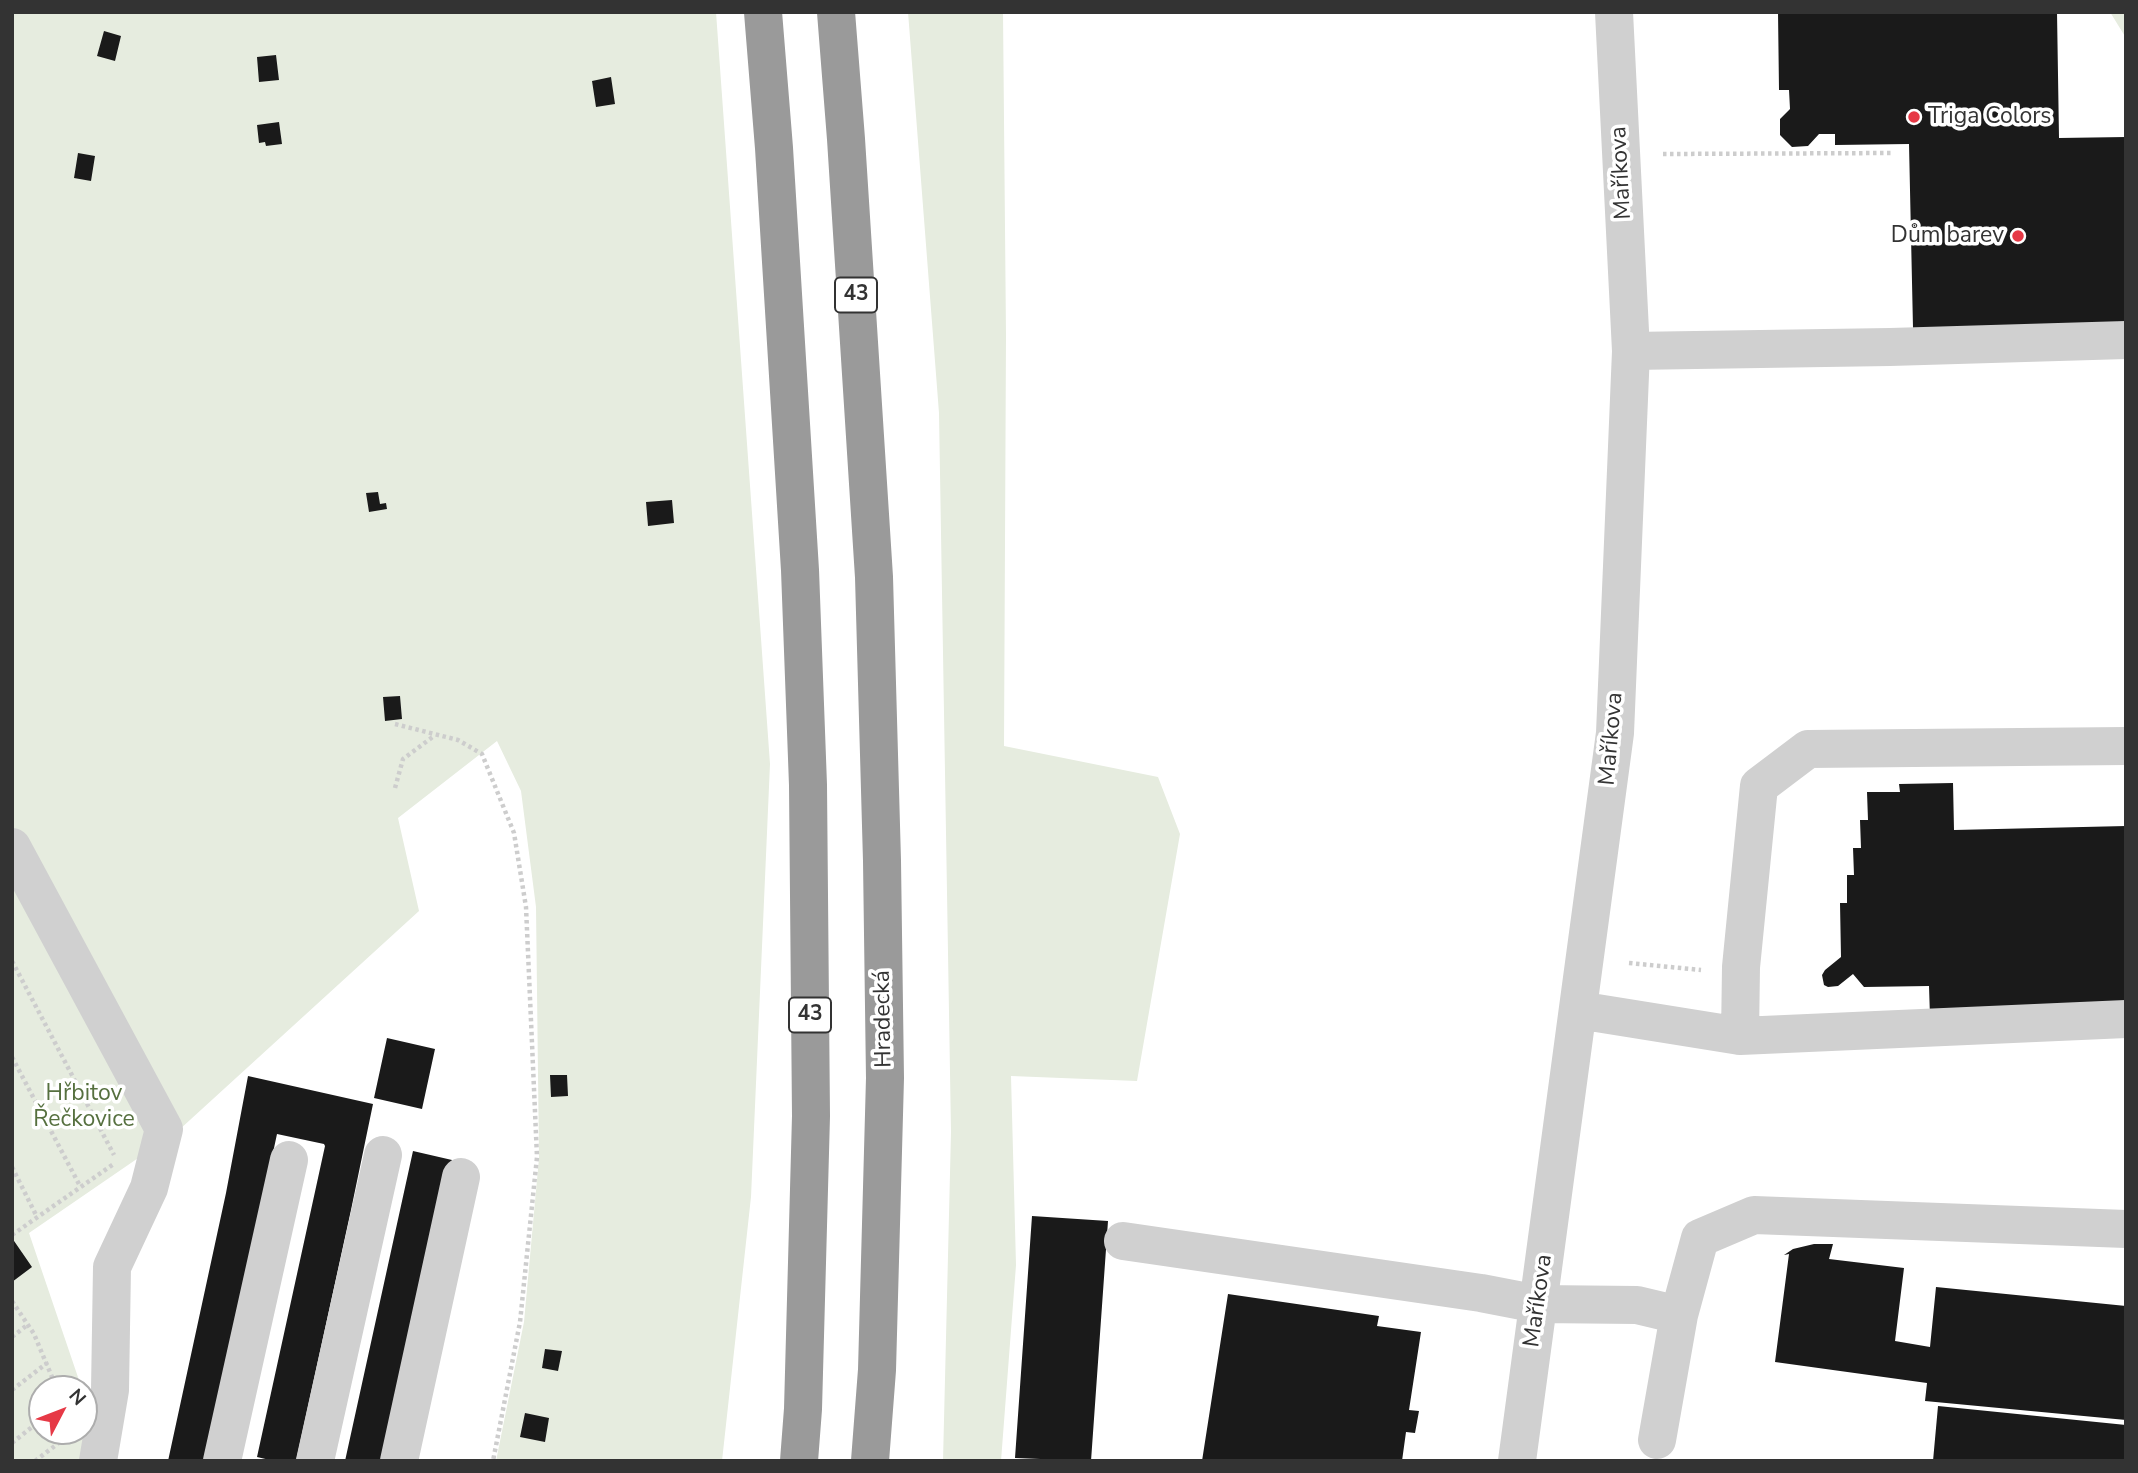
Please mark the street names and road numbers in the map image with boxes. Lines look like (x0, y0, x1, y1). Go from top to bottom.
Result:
street label: Maříkova (1606, 126, 1638, 220)
road number: 43 (835, 278, 877, 312)
street label: Maříkova (1594, 691, 1630, 787)
street label: Hradecká (869, 970, 899, 1068)
road number: 43 (789, 998, 831, 1032)
street label: Maříkova (1519, 1253, 1559, 1349)

